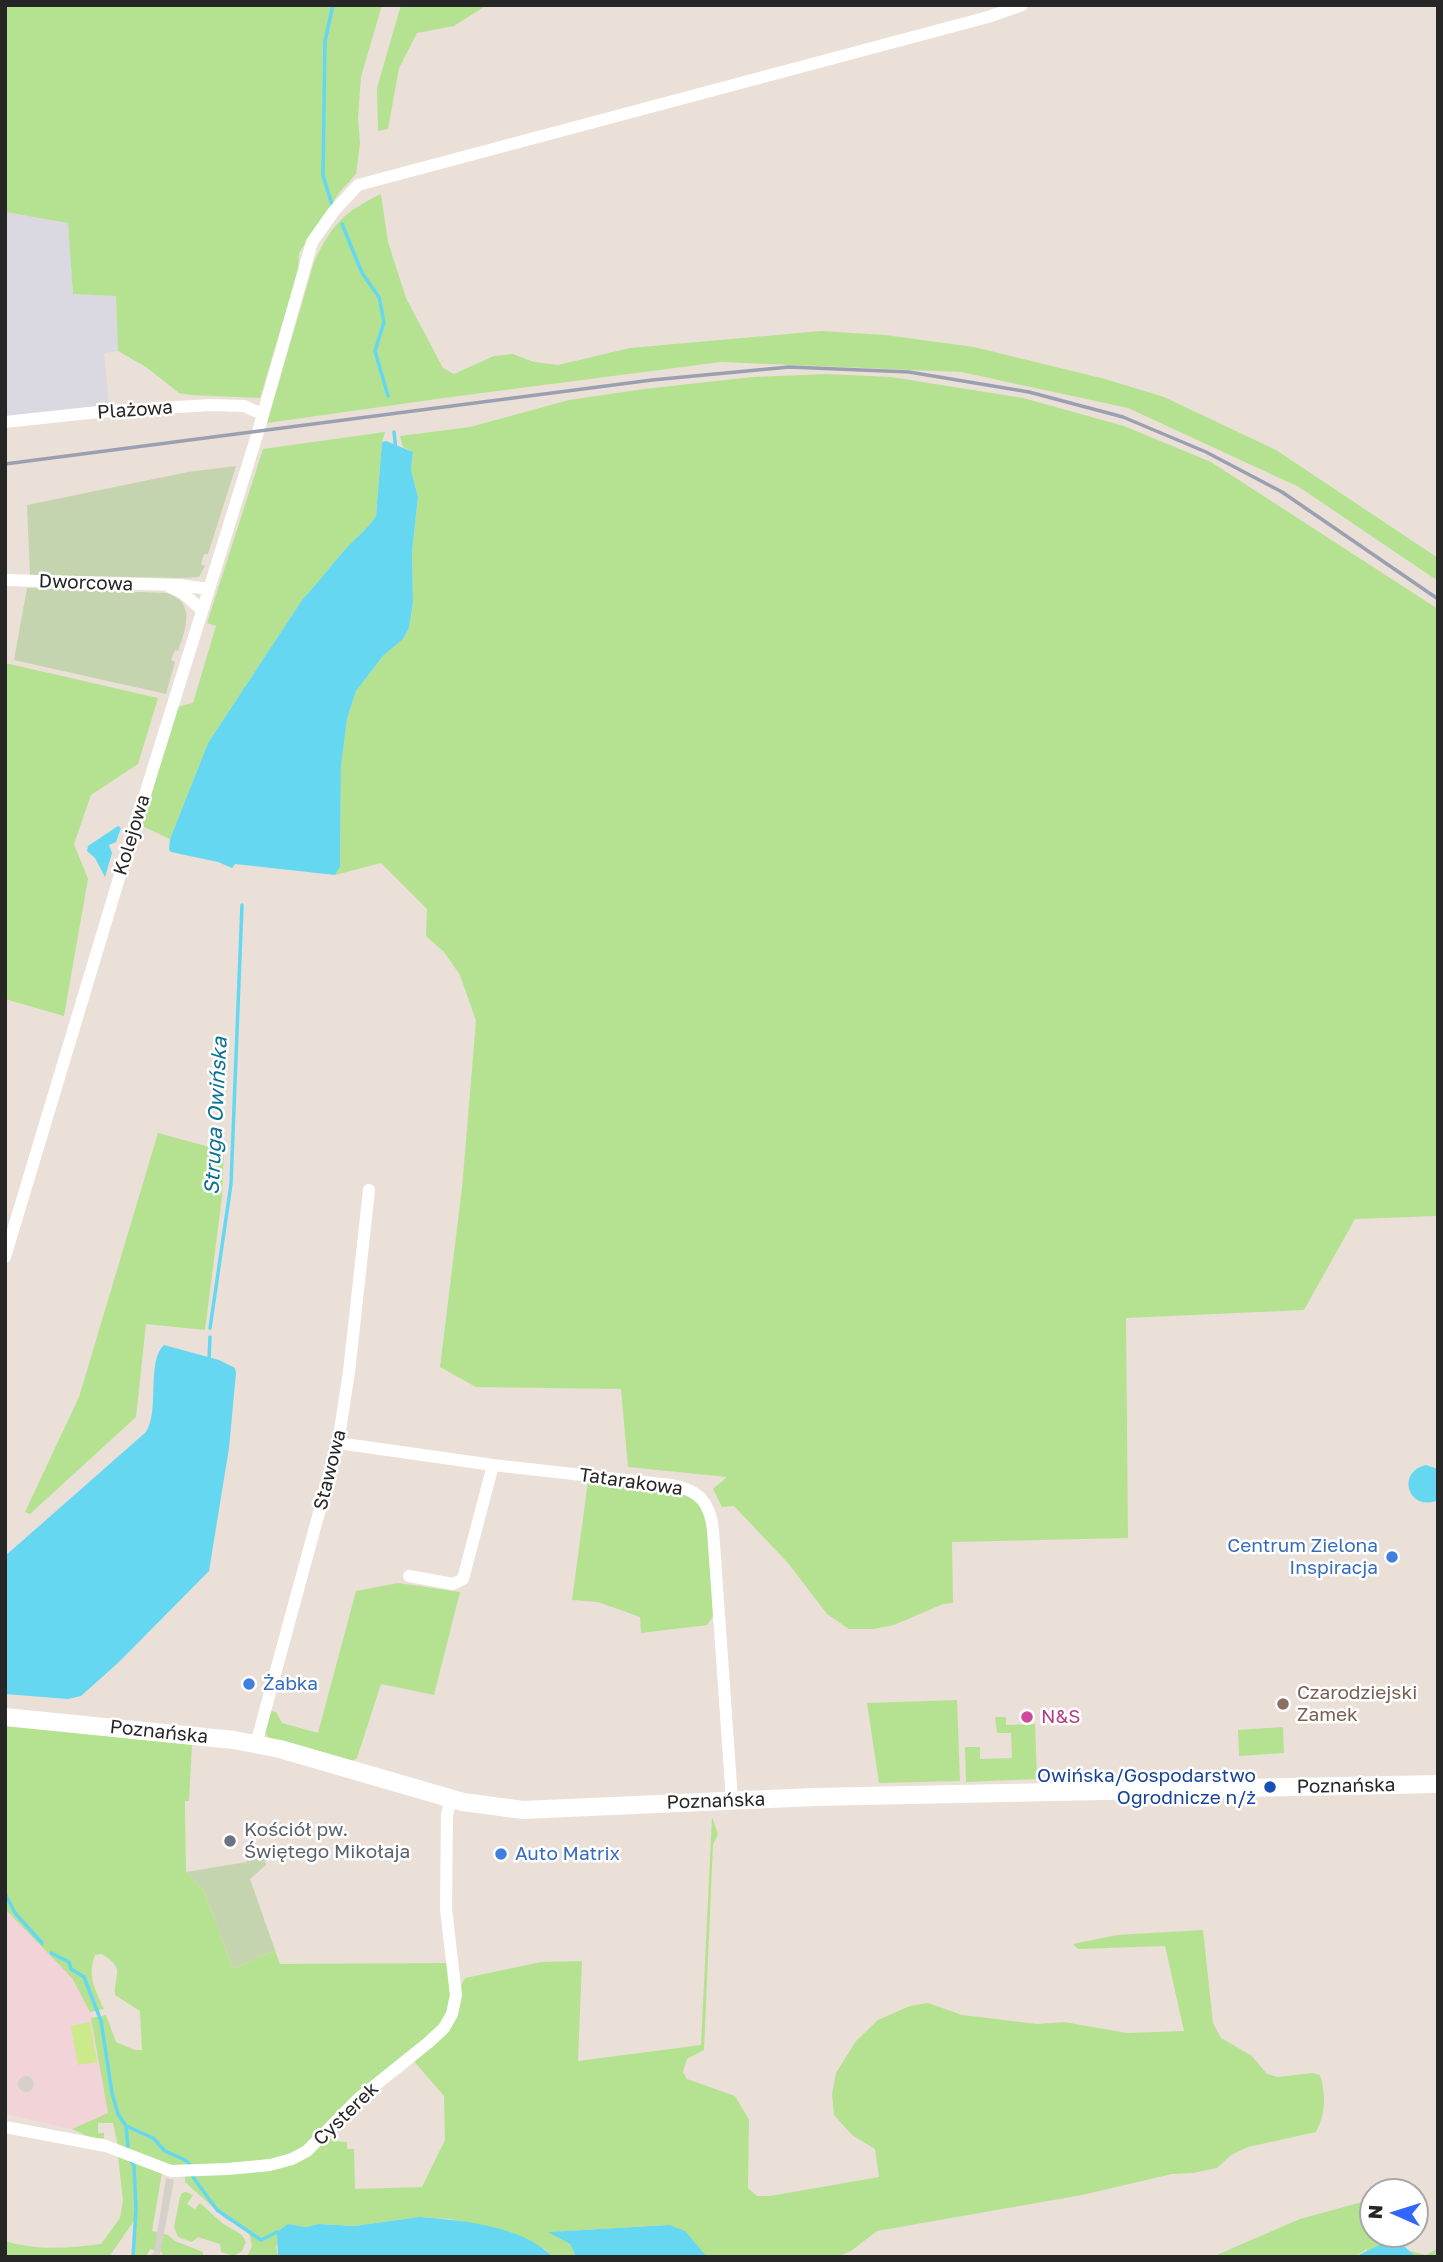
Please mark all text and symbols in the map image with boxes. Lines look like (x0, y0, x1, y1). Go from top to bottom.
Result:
street label: Plażowa (96, 396, 174, 424)
street label: Dworcowa (38, 570, 134, 596)
street label: Kolejowa (109, 792, 155, 878)
water label: Struga Owińska (199, 1036, 233, 1196)
street label: Stawowa (309, 1427, 351, 1513)
street label: Tatarakowa (578, 1463, 684, 1501)
place label: Centrum Zielona Inspiracja (1227, 1535, 1378, 1579)
marker: Centrum Zielona Inspiracja (1384, 1549, 1400, 1565)
place label: Żabka (263, 1673, 318, 1695)
marker: Żabka (241, 1676, 257, 1692)
place label: Czarodziejski Zamek (1297, 1682, 1417, 1726)
marker: Czarodziejski Zamek (1275, 1696, 1291, 1712)
place label: N&S (1041, 1706, 1080, 1728)
marker: N&S (1019, 1709, 1035, 1725)
street label: Poznańska (109, 1715, 209, 1749)
place label: Owińska/Gospodarstwo Ogrodnicze n/ż (1037, 1765, 1256, 1809)
street label: Poznańska (1296, 1774, 1396, 1798)
marker: Owińska/Gospodarstwo Ogrodnicze n/ż (1262, 1779, 1278, 1795)
street label: Poznańska (666, 1788, 766, 1814)
place label: Kościół pw. Świętego Mikołaja (244, 1819, 410, 1863)
marker: Kościół pw. Świętego Mikołaja (222, 1833, 238, 1849)
place label: Auto Matrix (515, 1843, 620, 1865)
marker: Auto Matrix (493, 1846, 509, 1862)
street label: Cysterek (309, 2078, 383, 2150)
north arrow (1359, 2178, 1429, 2248)
text: N (1363, 2204, 1386, 2220)

